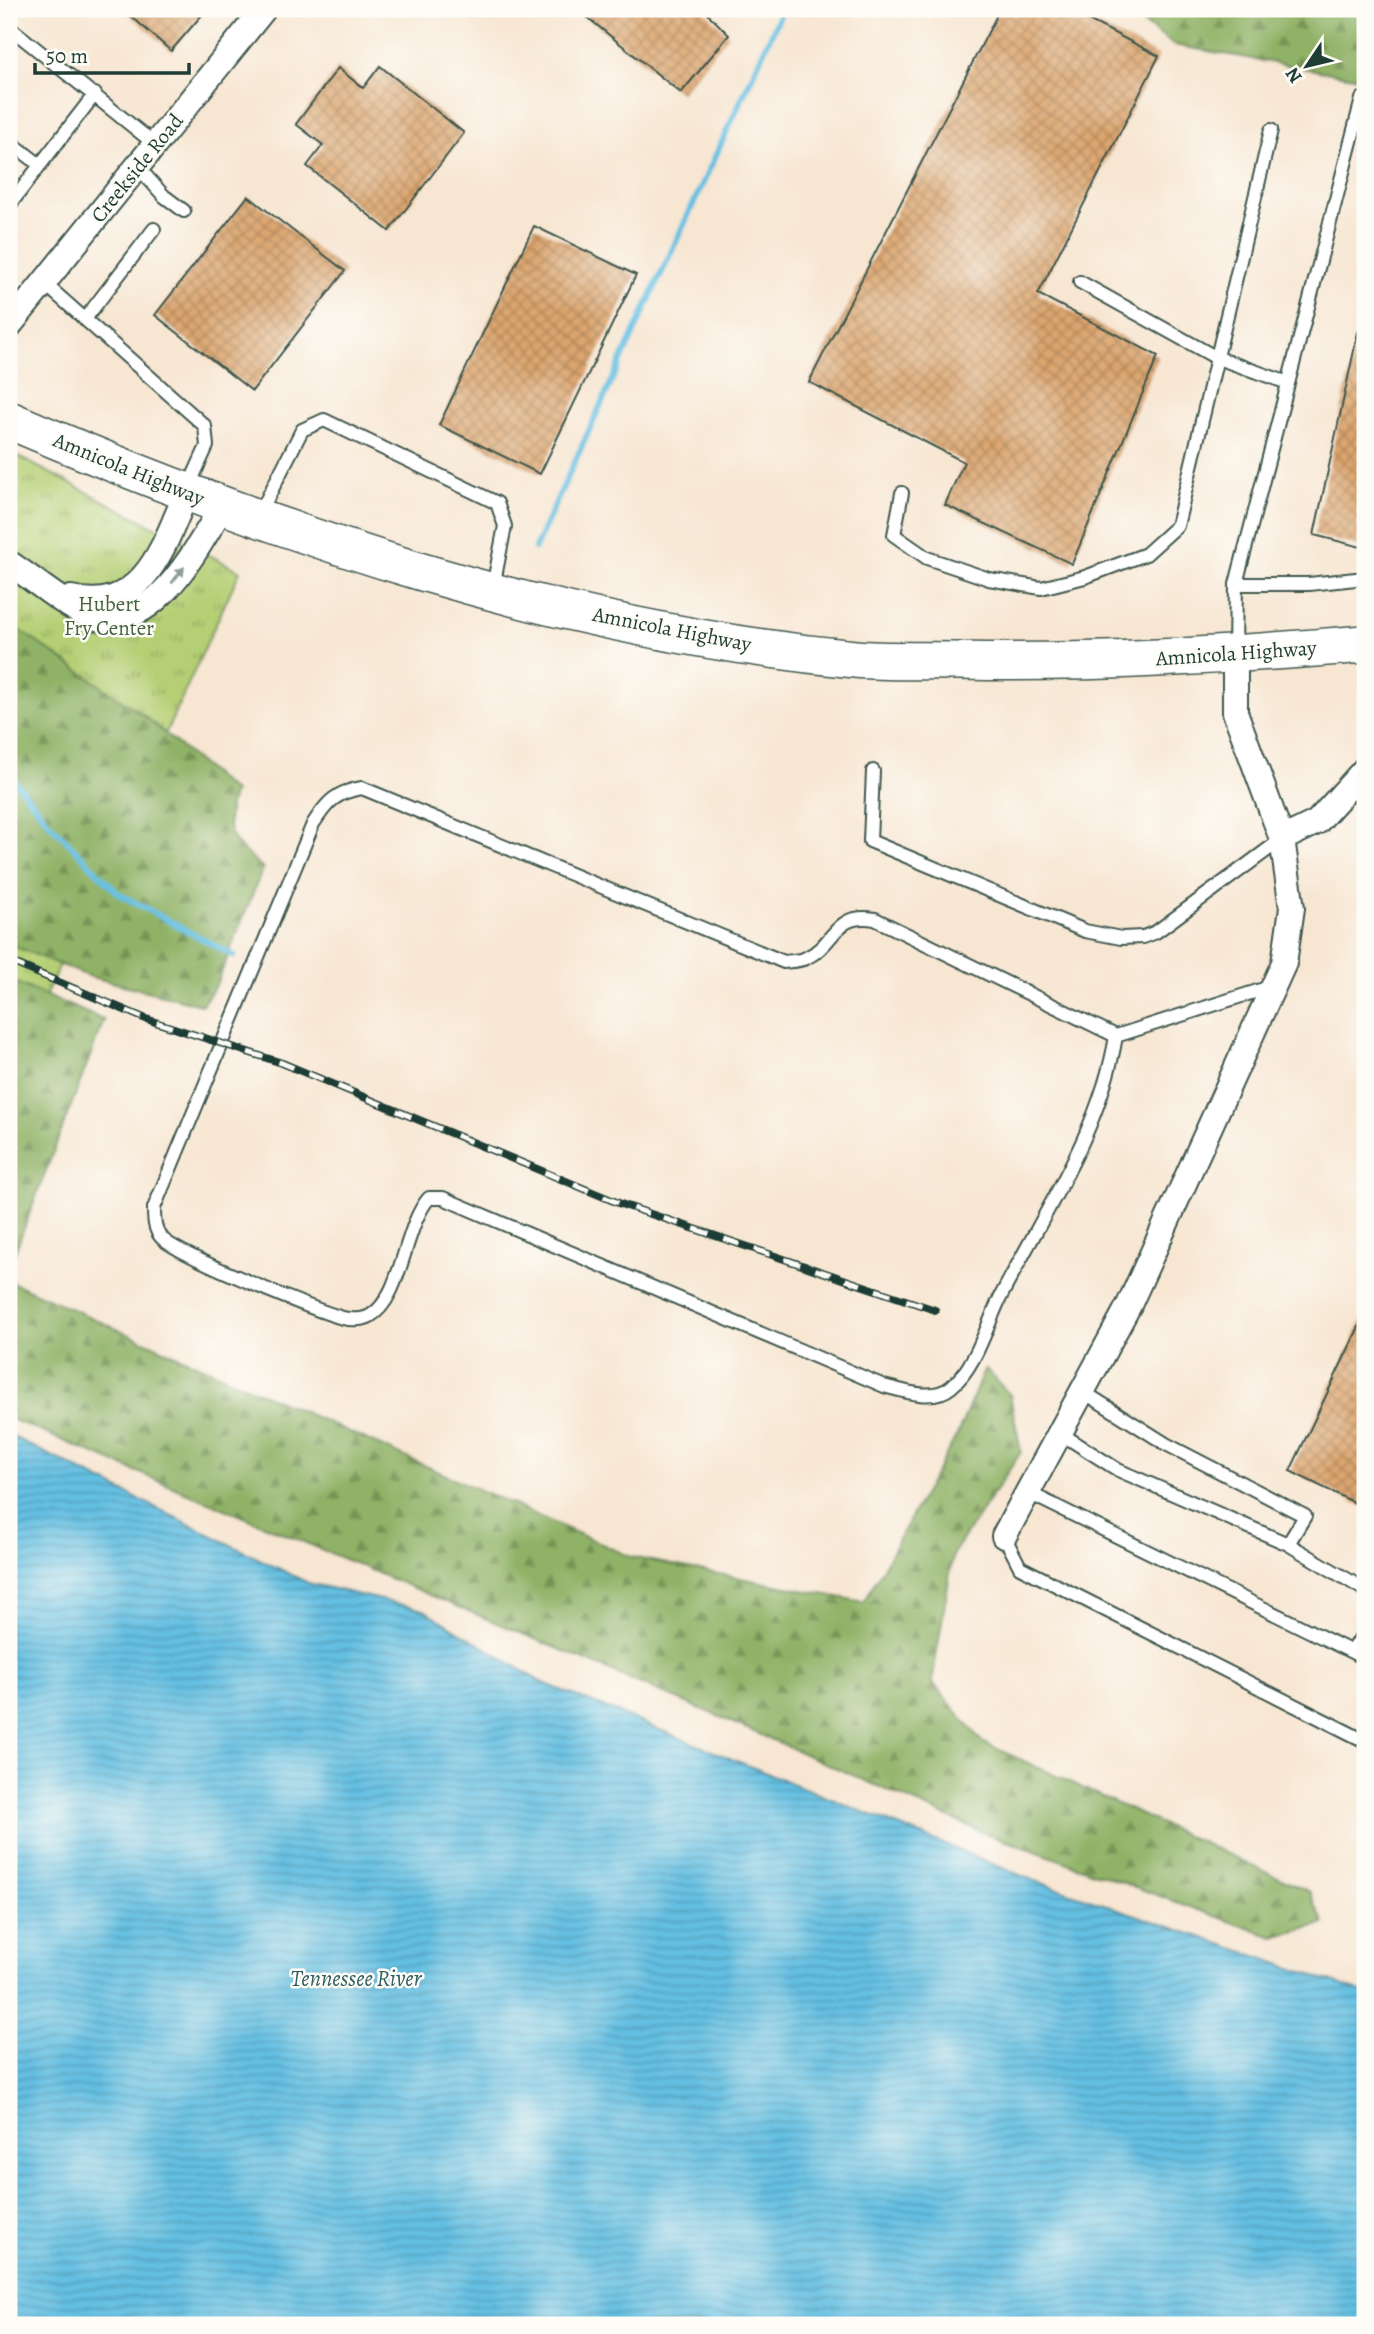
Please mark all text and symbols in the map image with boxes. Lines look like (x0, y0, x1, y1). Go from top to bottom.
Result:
scale bar (35, 32, 189, 76)
north arrow (1272, 32, 1342, 102)
text: 50 m (46, 42, 88, 70)
text: N (1279, 62, 1309, 88)
street label: Creekside Road (84, 107, 190, 228)
street label: Amnicola Highway (48, 425, 209, 512)
one-way arrow (171, 567, 186, 585)
park label: Hubert Fry Center (64, 590, 154, 642)
street label: Amnicola Highway (589, 600, 754, 658)
street label: Amnicola Highway (1154, 633, 1318, 673)
water label: Tennessee River (291, 1963, 422, 1994)

